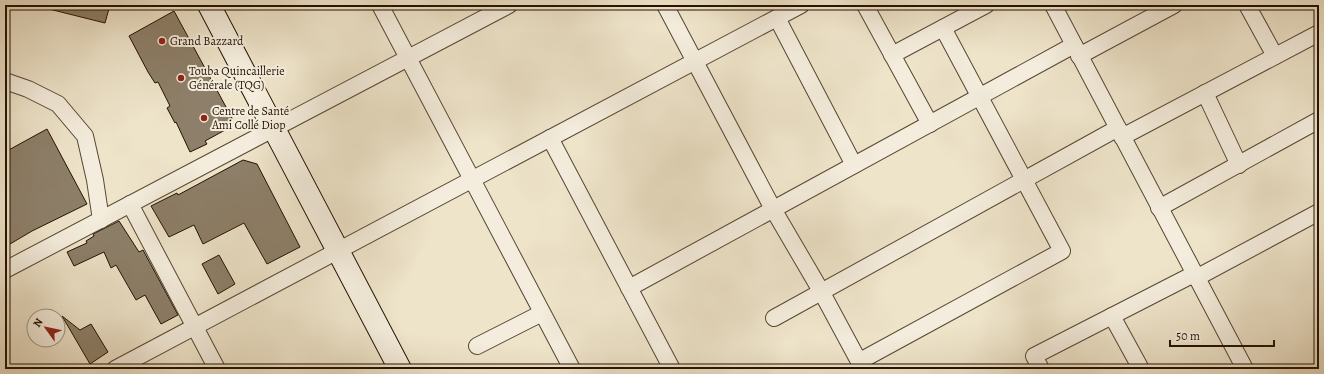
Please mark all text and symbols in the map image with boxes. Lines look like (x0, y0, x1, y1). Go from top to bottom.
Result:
place label: Grand Bazzard (170, 33, 244, 49)
marker: Grand Bazzard (157, 36, 167, 46)
place label: Touba Quincaillerie Générale (TQG) (189, 63, 285, 93)
marker: Touba Quincaillerie Générale (TQG) (176, 73, 186, 83)
place label: Centre de Santé Ami Collé Diop (211, 103, 289, 133)
marker: Centre de Santé Ami Collé Diop (199, 113, 209, 123)
north arrow (26, 308, 66, 348)
text: N (30, 315, 47, 330)
scale bar (1170, 322, 1274, 348)
text: 50 m (1176, 328, 1200, 344)

